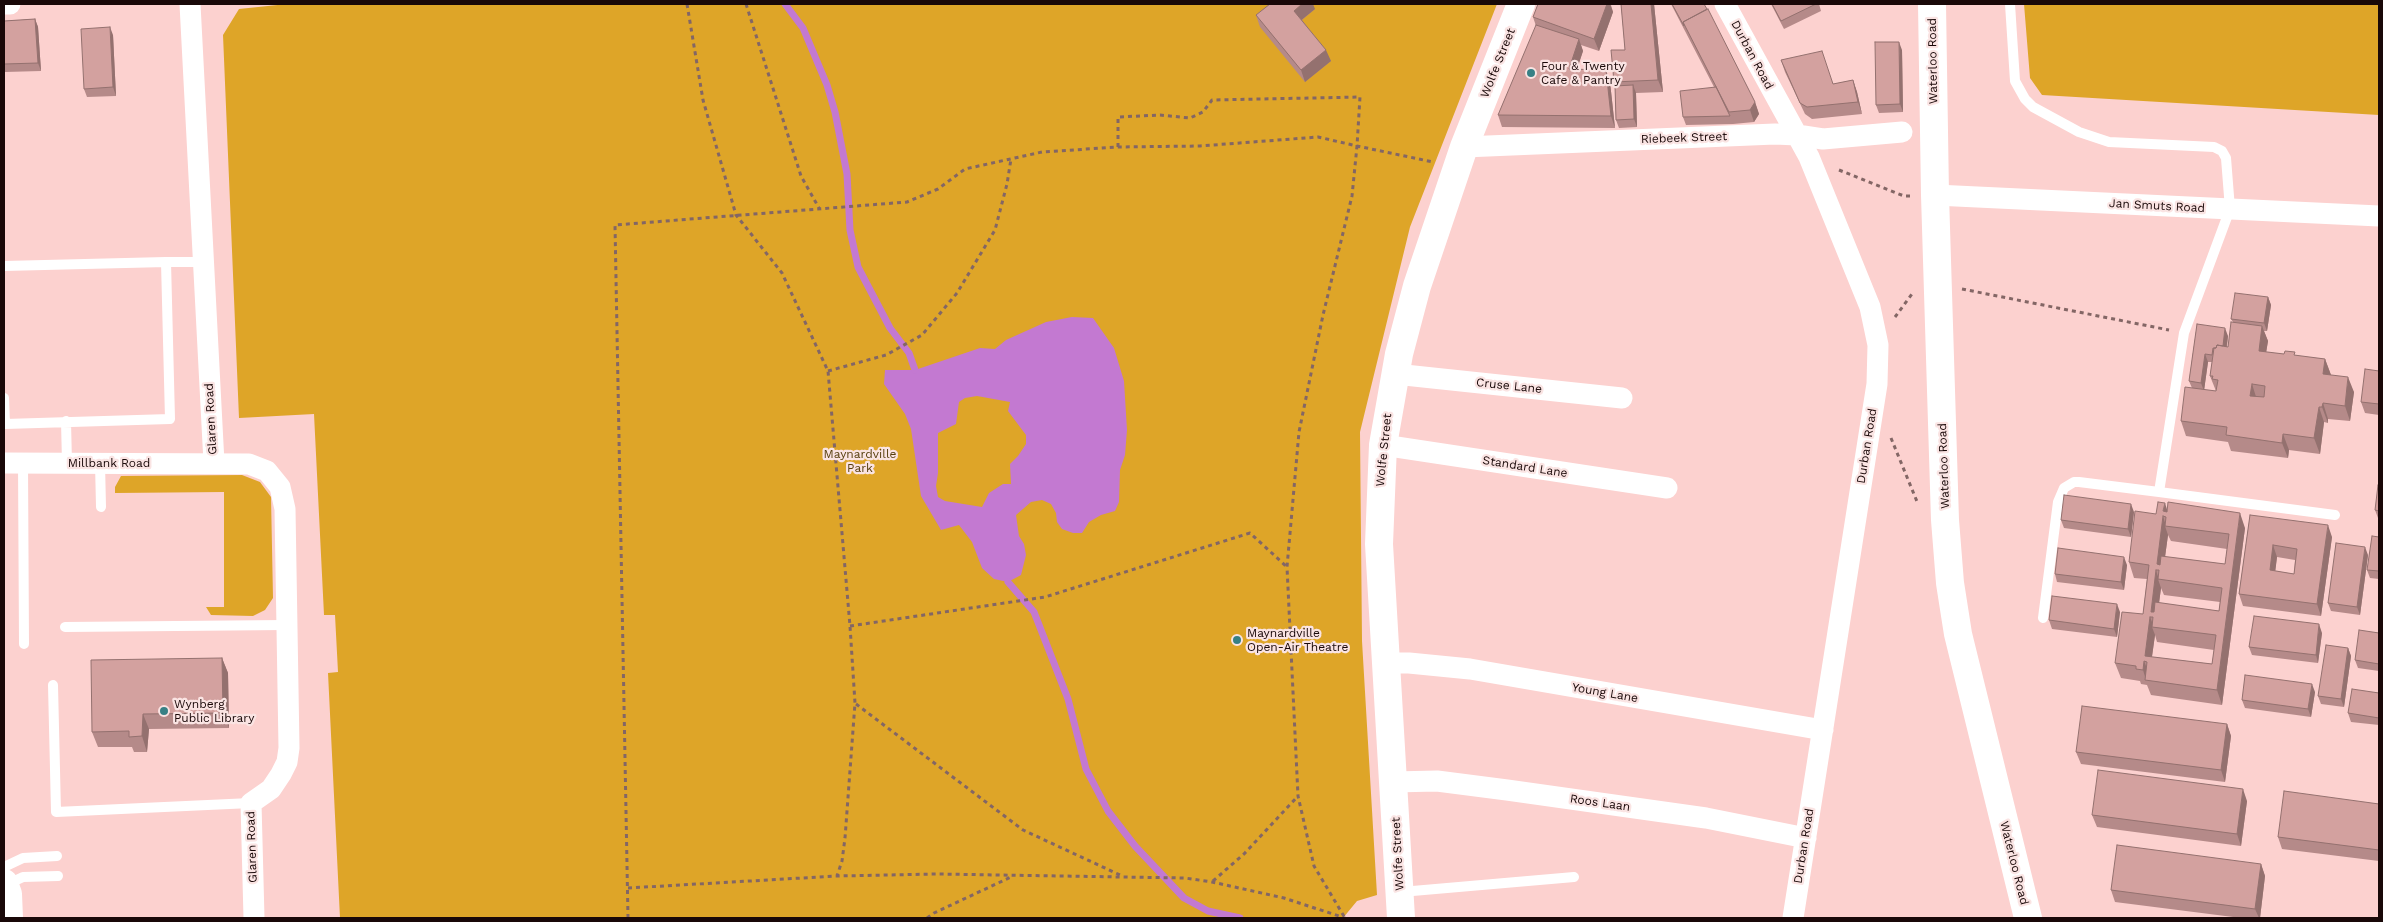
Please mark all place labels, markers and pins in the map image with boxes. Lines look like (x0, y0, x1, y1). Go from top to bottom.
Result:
place label: Four & Twenty Cafe & Pantry (1541, 59, 1625, 87)
marker: Four & Twenty Cafe & Pantry (1525, 67, 1537, 79)
place label: Maynardville Open-Air Theatre (1247, 626, 1348, 654)
marker: Maynardville Open-Air Theatre (1231, 634, 1243, 646)
place label: Wynberg Public Library (174, 697, 254, 725)
marker: Wynberg Public Library (158, 705, 170, 717)

